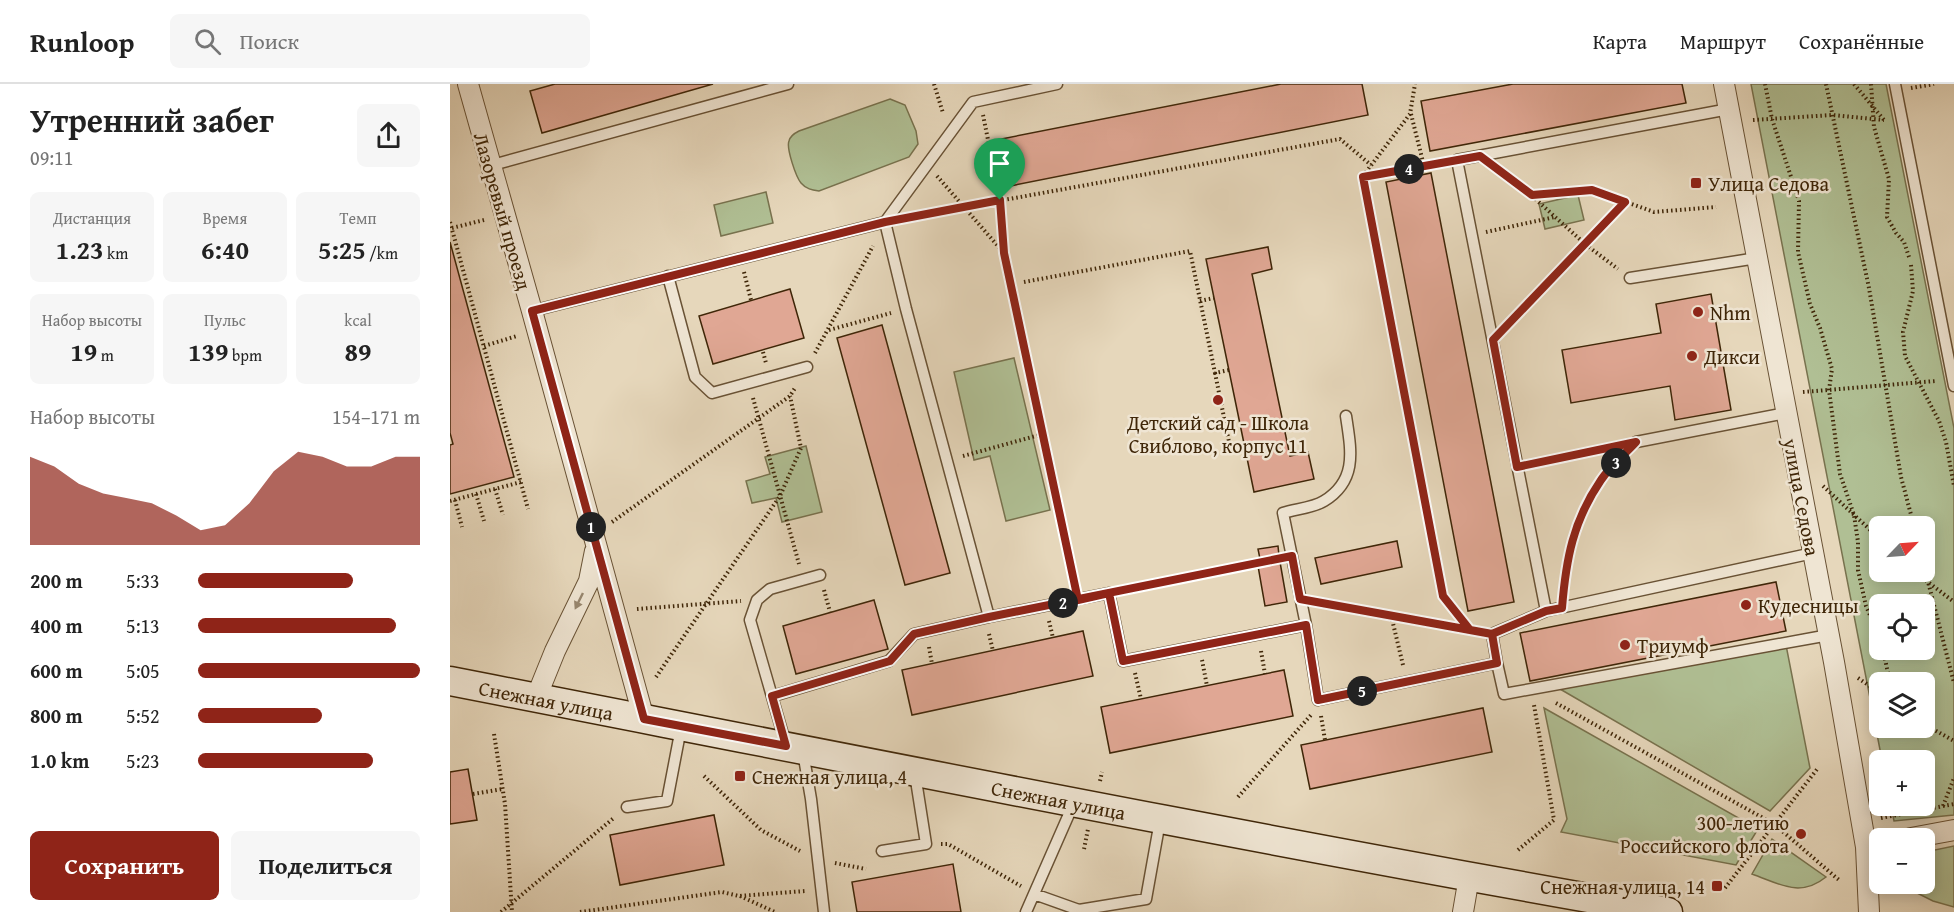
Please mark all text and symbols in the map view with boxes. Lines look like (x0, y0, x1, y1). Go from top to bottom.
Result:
search box (170, 14, 590, 68)
text: Runloop (30, 21, 134, 62)
icon: search (191, 25, 224, 58)
text: Поиск (239, 25, 299, 57)
text: Карта (1593, 26, 1647, 57)
text: Маршрут (1680, 26, 1766, 57)
text: Сохранённые (1799, 26, 1924, 57)
text: Утренний забег (30, 96, 274, 144)
button: share (357, 104, 420, 167)
street label: Лазоревый проезд (467, 129, 539, 293)
pin (974, 138, 1025, 200)
text: 09:11 (30, 143, 73, 172)
icon: arrive (983, 147, 1016, 180)
pin: 4 (1394, 154, 1424, 184)
text: 4 (1405, 157, 1413, 181)
place label: Улица Седова (1708, 169, 1829, 198)
marker: Улица Седова (1689, 176, 1703, 190)
text: Дистанция (53, 206, 131, 230)
text: Время (203, 206, 247, 230)
text: Темп (340, 206, 376, 230)
text: 1.23 (56, 230, 104, 269)
text: 6:40 (201, 230, 249, 269)
text: 5:25 (318, 230, 366, 269)
text: km (104, 241, 128, 265)
text: /km (366, 241, 398, 265)
place label: Nhm (1710, 298, 1751, 327)
marker: Nhm (1691, 305, 1705, 319)
text: Набор высоты (42, 308, 142, 332)
text: Пульс (204, 308, 246, 332)
text: kcal (344, 308, 372, 332)
text: 19 (70, 332, 97, 371)
text: 139 (188, 332, 228, 371)
text: 89 (345, 332, 371, 371)
place label: Дикси (1703, 342, 1760, 371)
text: m (97, 343, 114, 367)
text: bpm (228, 343, 262, 367)
marker: Дикси (1685, 349, 1699, 363)
marker: Детский сад - Школа Свиблово, корпус 11 (1211, 393, 1225, 407)
text: Набор высоты (30, 402, 155, 431)
text: 154–171 m (332, 402, 420, 431)
place label: Детский сад - Школа Свиблово, корпус 11 (1126, 408, 1310, 460)
street label: улица Седова (1776, 435, 1828, 559)
pin: 3 (1601, 448, 1631, 478)
text: 3 (1612, 451, 1620, 475)
pin: 1 (576, 512, 606, 542)
text: 1 (587, 515, 595, 539)
north arrow (1869, 516, 1935, 582)
map controls (1869, 516, 1935, 894)
text: 200 m (30, 566, 83, 595)
text: 5:33 (126, 566, 160, 595)
pin: 2 (1048, 588, 1078, 618)
text: 2 (1059, 591, 1067, 615)
place label: Кудесницы (1758, 591, 1858, 620)
one-way arrow (574, 593, 584, 610)
button: locate (1869, 594, 1935, 660)
marker: Кудесницы (1739, 598, 1753, 612)
text: 400 m (30, 611, 83, 640)
text: 5:13 (126, 611, 160, 640)
place label: Триумф (1637, 631, 1709, 660)
marker: Триумф (1618, 638, 1632, 652)
text: 600 m (30, 656, 83, 685)
text: 5:05 (126, 656, 160, 685)
street label: Снежная улица (477, 672, 616, 727)
button: layers (1869, 672, 1935, 738)
pin: 5 (1347, 676, 1377, 706)
text: 5 (1358, 679, 1366, 703)
text: 800 m (30, 701, 83, 730)
text: 5:52 (126, 701, 160, 730)
text: 1.0 km (30, 746, 89, 775)
text: 5:23 (126, 746, 160, 775)
button: + (1869, 750, 1935, 816)
place label: Снежная улица, 4 (752, 762, 907, 791)
marker: Снежная улица, 4 (733, 769, 747, 783)
street label: Снежная улица (989, 772, 1129, 827)
place label: 300-летию Российского флота (1620, 808, 1789, 860)
marker: 300-летию Российского флота (1794, 827, 1808, 841)
button: − (1869, 828, 1935, 894)
button: Сохранить (30, 831, 219, 900)
button: Поделиться (231, 831, 420, 900)
place label: Снежная улица, 14 (1540, 872, 1705, 901)
marker: Снежная улица, 14 (1710, 879, 1724, 893)

